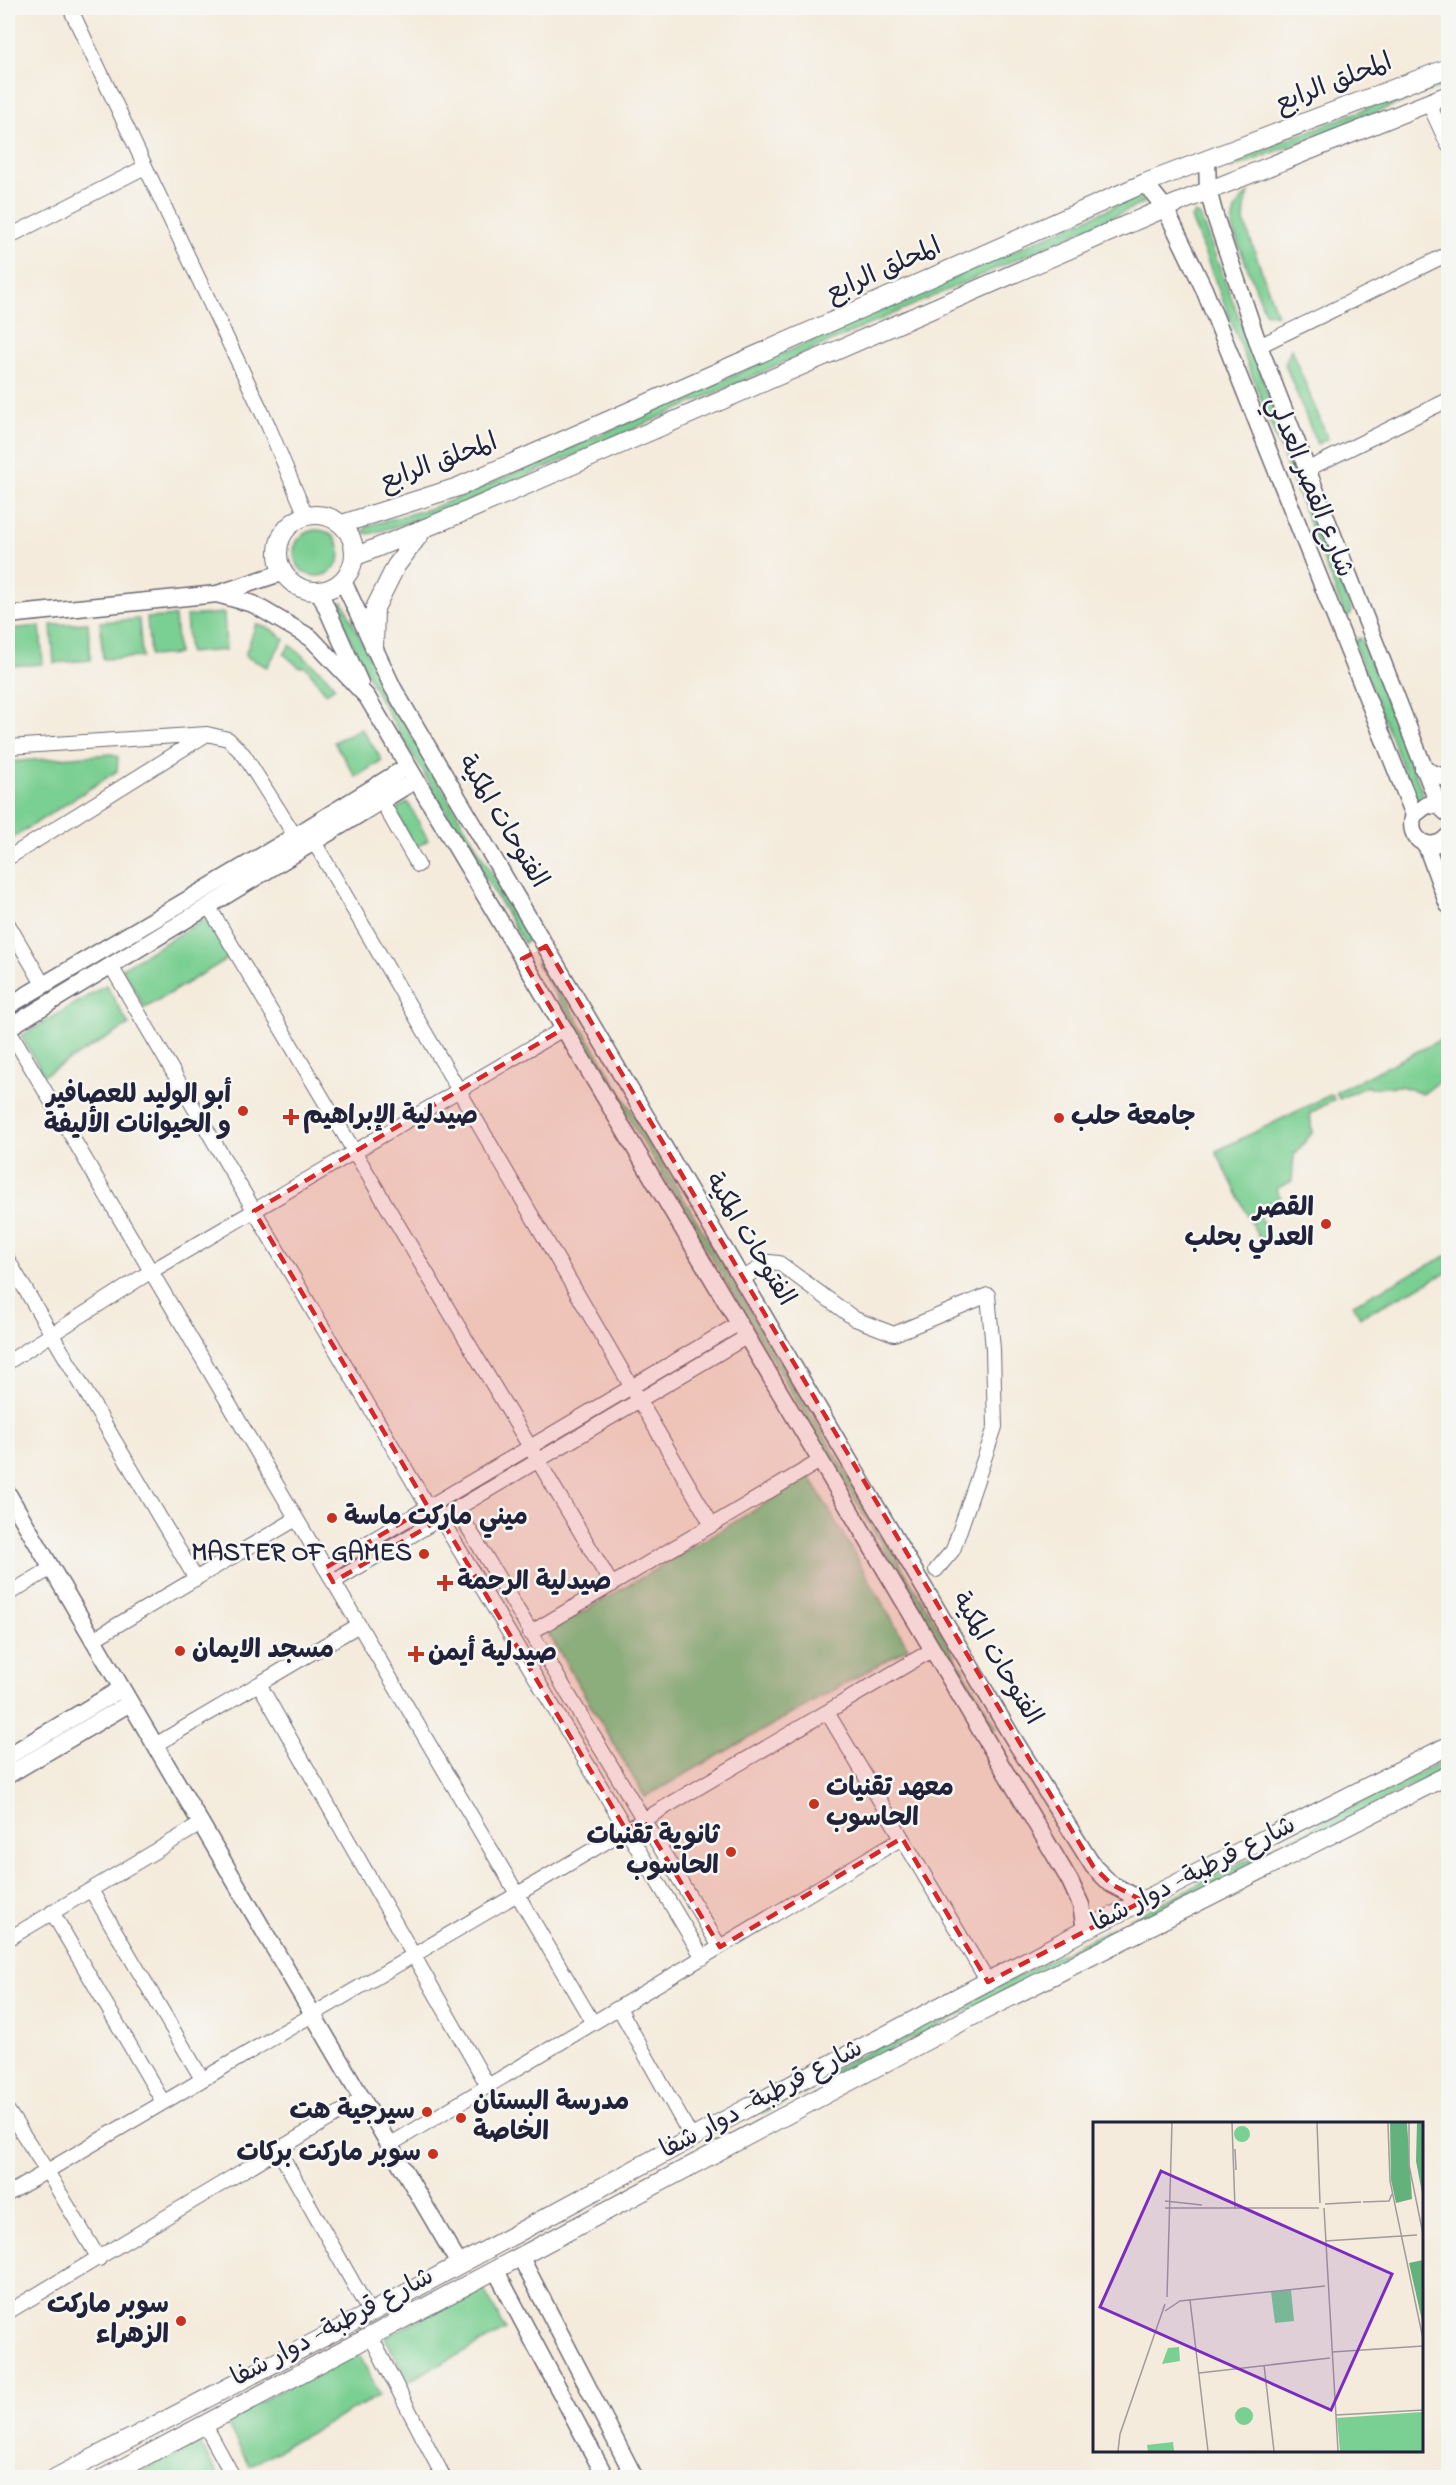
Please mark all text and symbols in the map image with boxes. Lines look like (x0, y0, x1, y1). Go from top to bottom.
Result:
street label: المحلق الرابع (1270, 44, 1398, 124)
street label: المحلق الرابع (820, 229, 948, 313)
street label: شارع القصر العدلي (1254, 390, 1363, 584)
street label: المحلق الرابع (375, 424, 503, 502)
street label: الفتوحات المكية (447, 748, 557, 896)
place label: أبو الوليد للعصافير و الحيوانات الأليفة (44, 1077, 231, 1145)
place label: صيدلية الإبراهيم (303, 1098, 478, 1136)
place label: جامعة حلب (1071, 1099, 1196, 1137)
marker: أبو الوليد للعصافير و الحيوانات الأليفة (236, 1104, 250, 1118)
marker: صيدلية الإبراهيم (284, 1110, 298, 1124)
marker: جامعة حلب (1052, 1111, 1066, 1125)
street label: الفتوحات المكية (694, 1166, 804, 1314)
place label: القصر العدلي بحلب (1185, 1190, 1314, 1260)
marker: القصر العدلي بحلب (1319, 1217, 1333, 1231)
place label: ميني ماركت ماسة (344, 1499, 528, 1539)
marker: ميني ماركت ماسة (325, 1511, 339, 1525)
place label: MASTER OF GAMES (192, 1535, 412, 1573)
marker: MASTER OF GAMES (417, 1547, 431, 1561)
place label: صيدلية الرحمة (457, 1564, 611, 1602)
marker: صيدلية الرحمة (438, 1576, 452, 1590)
street label: الفتوحات المكية (941, 1585, 1051, 1733)
place label: مسجد الايمان (192, 1632, 334, 1670)
place label: صيدلية أيمن (428, 1635, 557, 1673)
marker: مسجد الايمان (173, 1644, 187, 1658)
marker: صيدلية أيمن (409, 1647, 423, 1661)
place label: معهد تقنيات الحاسوب (826, 1770, 954, 1838)
marker: معهد تقنيات الحاسوب (807, 1797, 821, 1811)
street label: شارع قرطبة- دوار شفا (1085, 1807, 1303, 1943)
place label: ثانوية تقنيات الحاسوب (586, 1818, 720, 1886)
marker: ثانوية تقنيات الحاسوب (724, 1845, 738, 1859)
street label: شارع قرطبة- دوار شفا (654, 2030, 870, 2170)
place label: مدرسة البستان الخاصة (473, 2084, 629, 2152)
place label: سيرجية هت (290, 2093, 415, 2131)
marker: سيرجية هت (420, 2105, 434, 2119)
marker: مدرسة البستان الخاصة (454, 2111, 468, 2125)
inset map (1093, 2122, 1423, 2452)
place label: سوبر ماركت بركات (237, 2135, 421, 2173)
marker: سوبر ماركت بركات (426, 2147, 440, 2161)
street label: شارع قرطبة- دوار شفا (225, 2258, 441, 2398)
place label: سوبر ماركت الزهراء (47, 2287, 169, 2355)
marker: سوبر ماركت الزهراء (174, 2314, 188, 2328)

